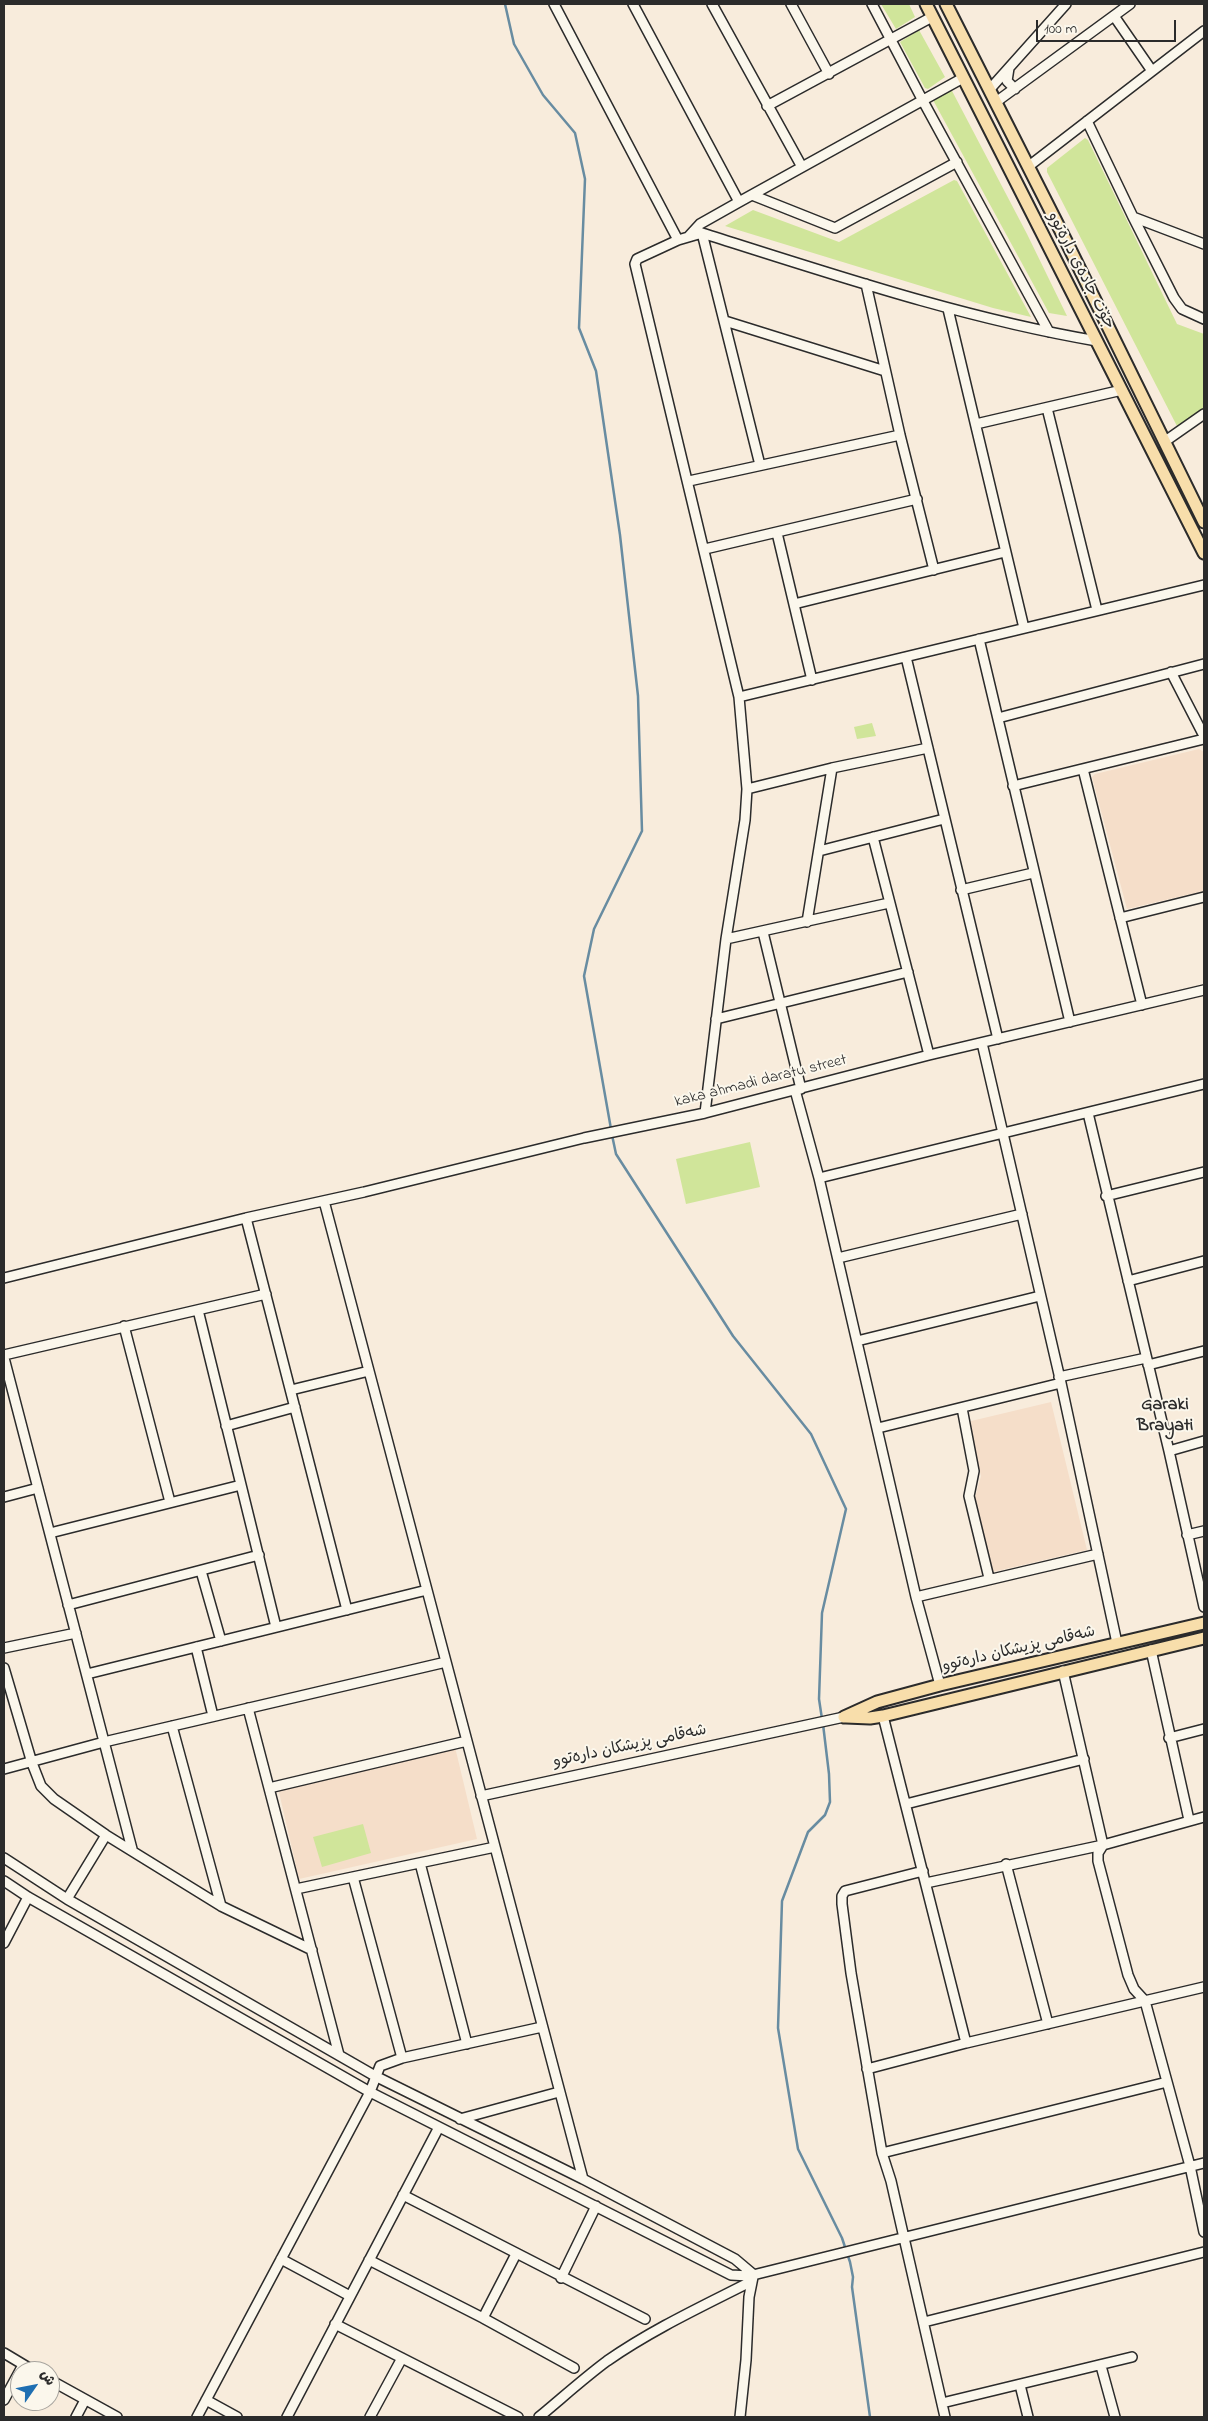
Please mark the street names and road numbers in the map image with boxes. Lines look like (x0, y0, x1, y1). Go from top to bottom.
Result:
street label: جۆت جادەی دارەتوو (1042, 209, 1118, 333)
street label: kaka ahmadi daratu street (673, 1051, 849, 1113)
street label: شەقامی پزیشکان دارەتوو (941, 1623, 1097, 1677)
street label: شەقامی پزیشکان دارەتوو (552, 1721, 708, 1773)

